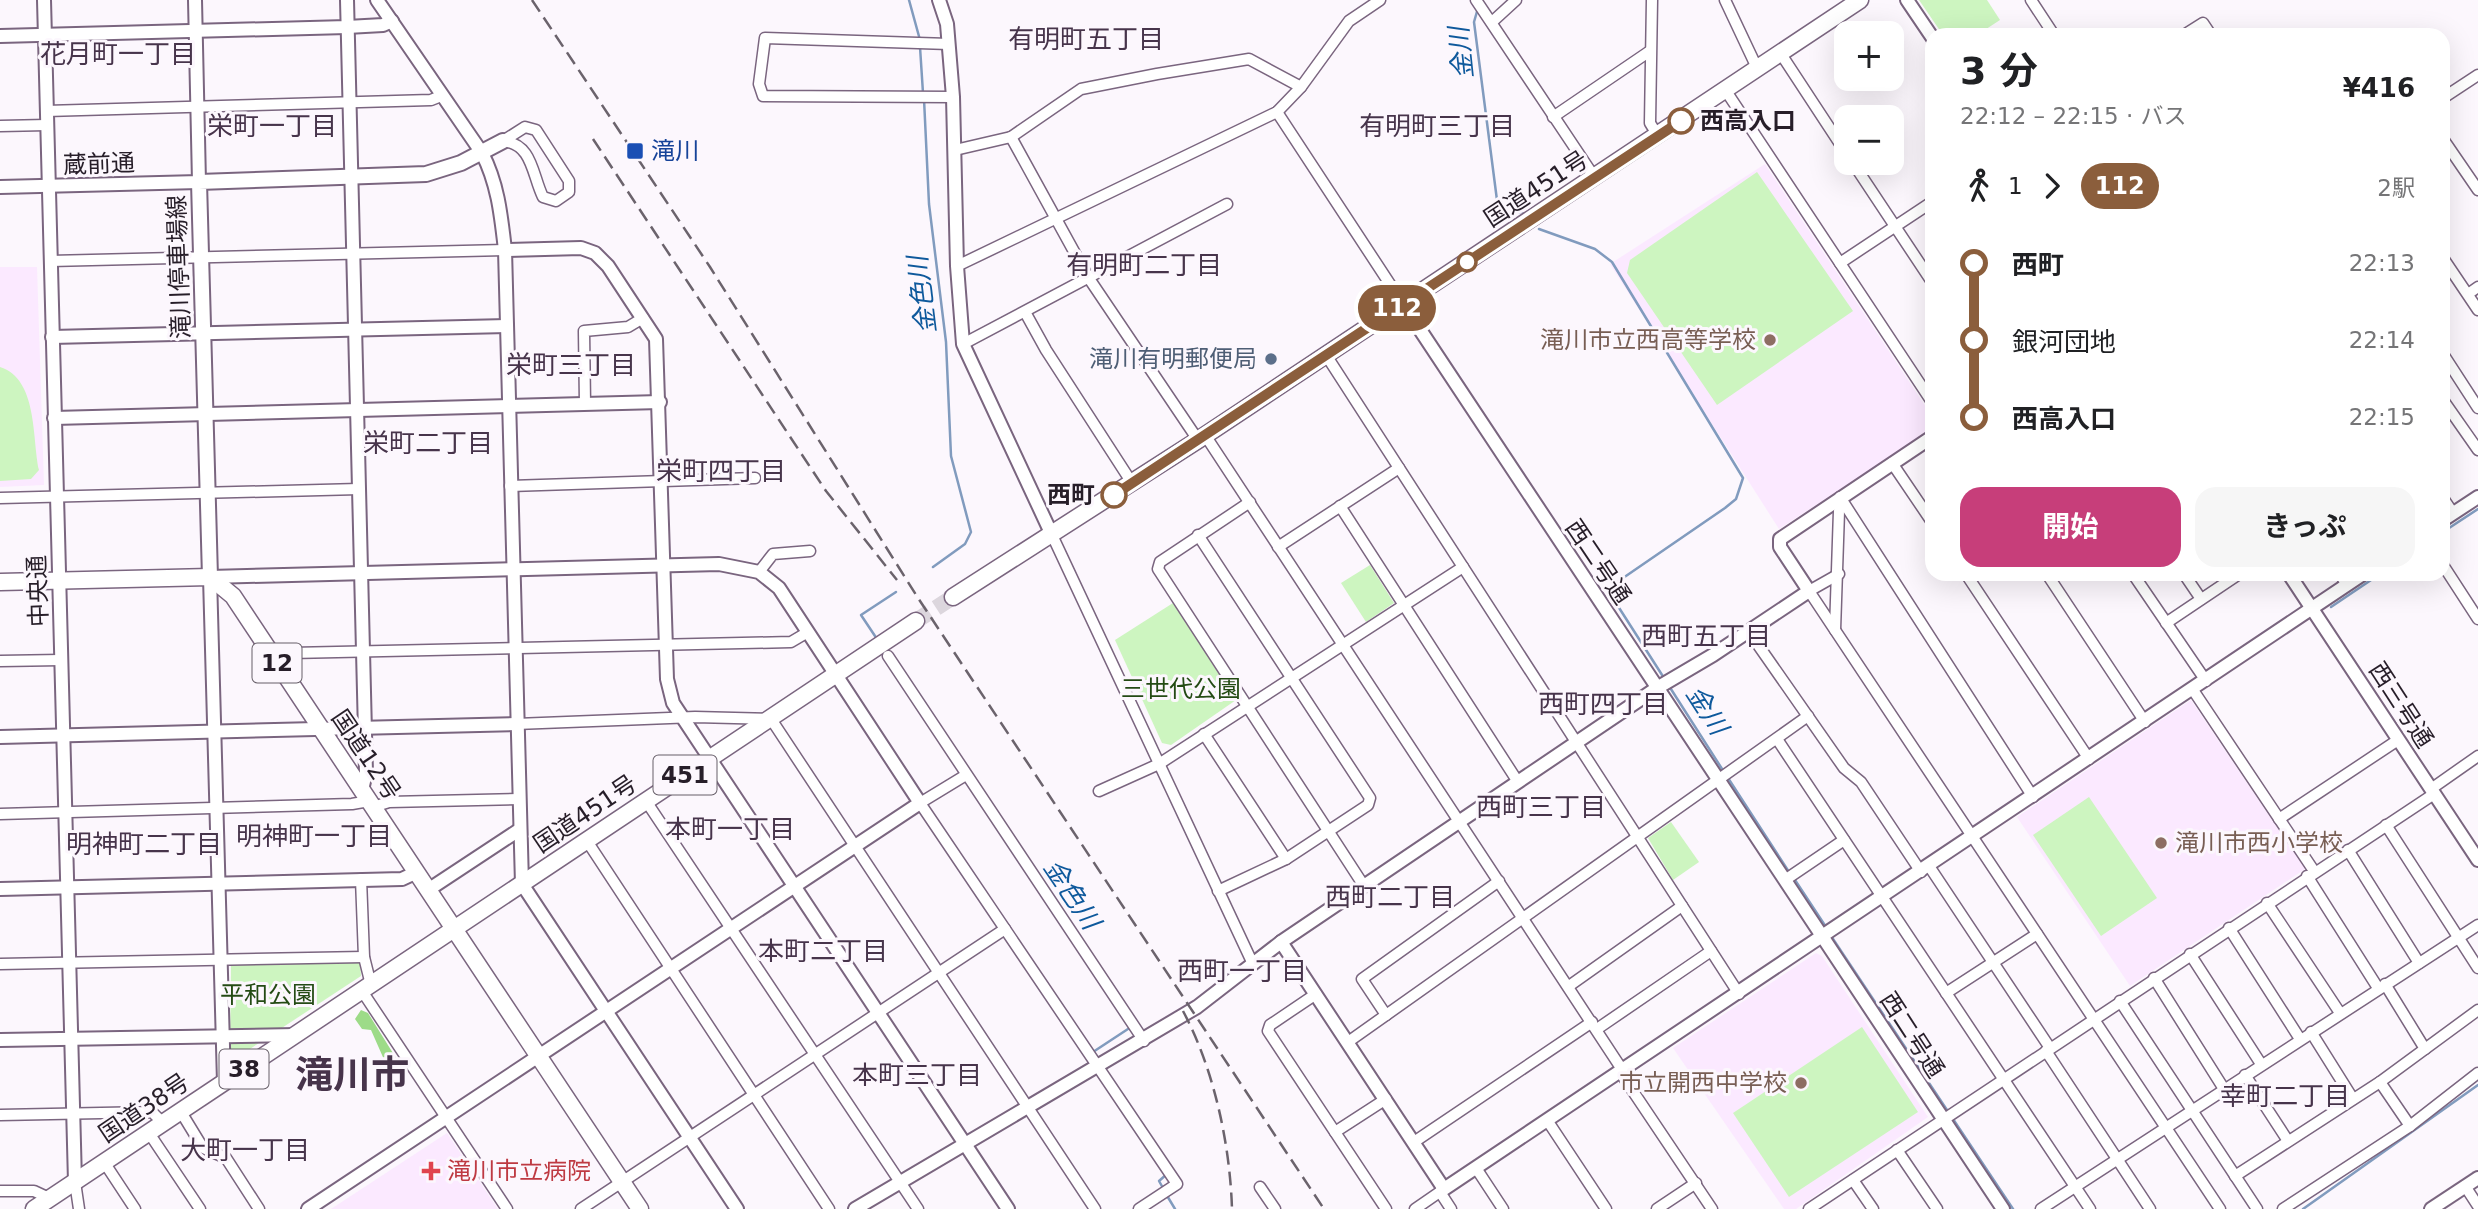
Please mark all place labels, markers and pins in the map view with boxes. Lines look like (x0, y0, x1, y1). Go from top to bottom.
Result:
place label: 西高入口 (1700, 107, 1796, 135)
marker: 西高入口 (1668, 108, 1694, 134)
place label: 滝川 (651, 137, 699, 165)
marker: 滝川 (625, 141, 645, 161)
unlabelled marker (1457, 252, 1477, 272)
place label: 滝川市立西高等学校 (1540, 326, 1756, 354)
marker: 滝川市立西高等学校 (1762, 332, 1778, 348)
place label: 滝川有明郵便局 (1089, 345, 1257, 373)
marker: 滝川有明郵便局 (1263, 351, 1279, 367)
place label: 西町 (1047, 481, 1095, 509)
marker: 西町 (1101, 482, 1127, 508)
place label: 滝川市西小学校 (2175, 829, 2343, 857)
marker: 滝川市西小学校 (2153, 835, 2169, 851)
place label: 市立開西中学校 (1619, 1069, 1787, 1097)
marker: 市立開西中学校 (1793, 1075, 1809, 1091)
place label: 滝川市立病院 (447, 1157, 591, 1185)
marker: 滝川市立病院 (421, 1161, 441, 1181)

